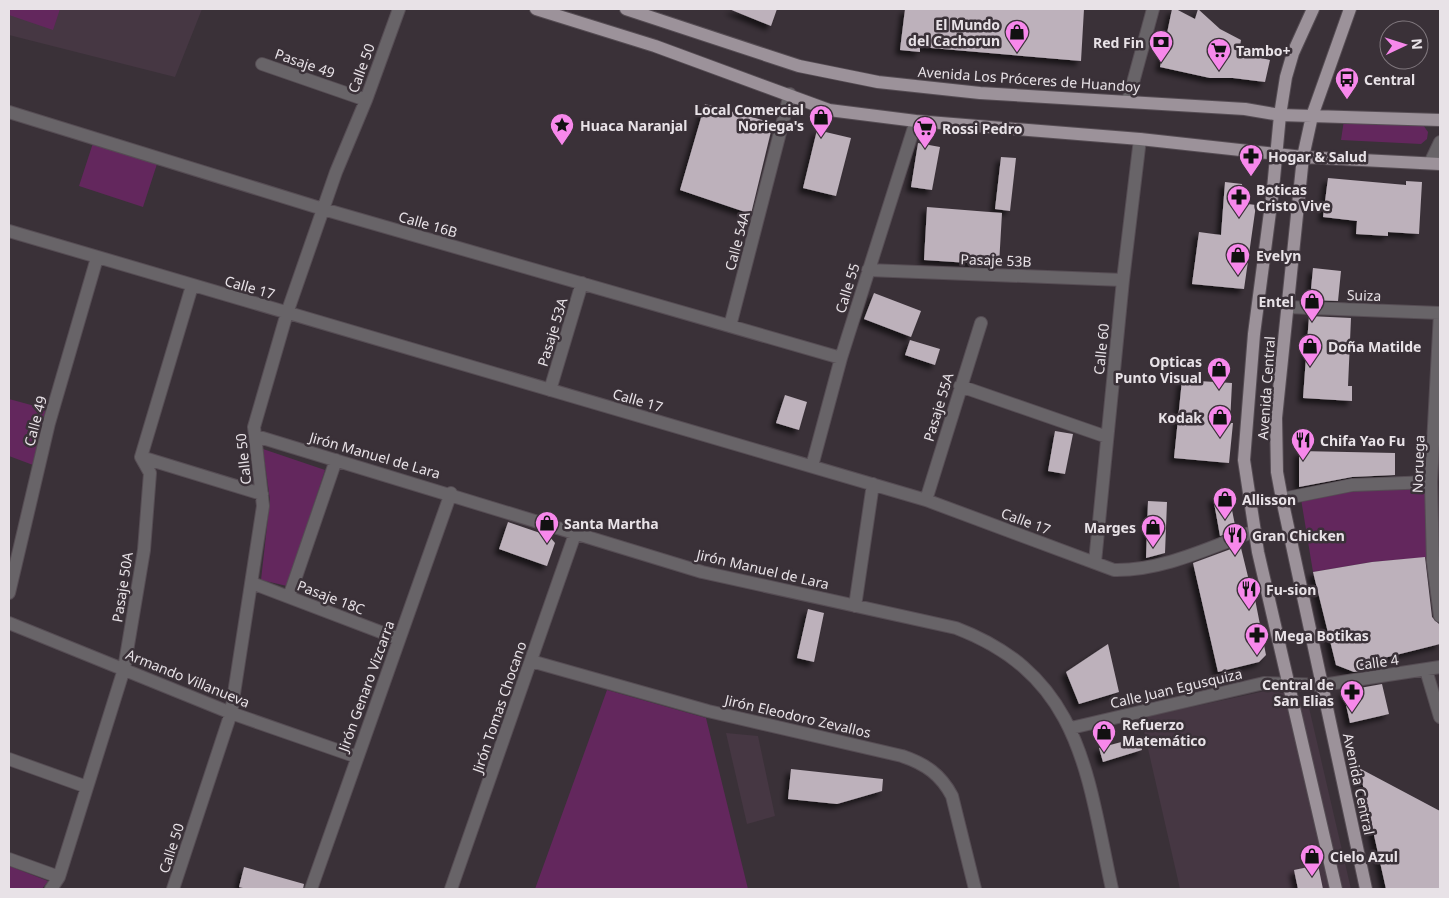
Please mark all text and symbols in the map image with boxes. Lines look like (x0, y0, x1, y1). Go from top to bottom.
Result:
place label: El Mundo del Cachorun (908, 15, 1000, 50)
shop icon: El Mundo del Cachorun (1004, 19, 1030, 53)
north arrow (1379, 20, 1429, 70)
bank icon: Red Fin (1148, 29, 1174, 63)
place label: Red Fin (1093, 33, 1144, 52)
supermarket icon: Tambo+ (1206, 37, 1232, 71)
text: N (1408, 38, 1427, 50)
street label: Calle 50 (343, 41, 379, 95)
place label: Tambo+ (1236, 41, 1291, 60)
street label: Pasaje 49 (273, 44, 337, 82)
street label: Avenida Los Próceres de Huandoy (917, 62, 1142, 96)
bus stop icon: Central (1334, 66, 1360, 100)
place label: Central (1364, 70, 1415, 89)
place label: Local Comercial Noriega's (694, 100, 804, 135)
shop icon: Local Comercial Noriega's (808, 104, 834, 138)
place icon: Huaca Naranjal (549, 112, 575, 146)
supermarket icon: Rossi Pedro (912, 115, 938, 149)
place label: Huaca Naranjal (580, 116, 687, 135)
place label: Rossi Pedro (942, 119, 1023, 138)
pharmacy icon: Hogar & Salud (1238, 143, 1264, 177)
place label: Hogar & Salud (1268, 147, 1367, 166)
place label: Boticas Cristo Vive (1256, 180, 1331, 215)
pharmacy icon: Boticas Cristo Vive (1226, 184, 1252, 218)
street label: Calle 16B (396, 207, 460, 241)
street label: Calle 54A (720, 209, 754, 273)
shop icon: Evelyn (1225, 242, 1251, 276)
place label: Evelyn (1256, 246, 1301, 265)
street label: Pasaje 53B (960, 249, 1032, 271)
street label: Calle 55 (830, 261, 864, 315)
street label: Calle 17 (223, 271, 277, 303)
street label: Suiza (1346, 285, 1382, 305)
shop icon: Entel (1299, 288, 1325, 322)
place label: Entel (1258, 292, 1294, 311)
street label: Pasaje 53A (533, 295, 571, 369)
street label: Calle 60 (1089, 322, 1113, 376)
shop icon: Doña Matilde (1297, 333, 1323, 367)
street label: Avenida Central (1253, 336, 1279, 440)
place label: Doña Matilde (1328, 337, 1421, 356)
place label: Opticas Punto Visual (1115, 352, 1202, 387)
shop icon: Opticas Punto Visual (1206, 356, 1232, 390)
street label: Pasaje 55A (919, 370, 957, 444)
street label: Calle 17 (611, 384, 665, 416)
street label: Calle 49 (19, 394, 51, 448)
shop icon: Kodak (1207, 404, 1233, 438)
place label: Kodak (1158, 408, 1202, 427)
street label: Jirón Manuel de Lara (305, 427, 443, 483)
restaurant icon: Chifa Yao Fu (1290, 427, 1316, 461)
place label: Chifa Yao Fu (1320, 431, 1405, 450)
street label: Calle 50 (231, 432, 255, 486)
street label: Noruega (1407, 435, 1429, 493)
shop icon: Allisson (1212, 486, 1238, 520)
place label: Allisson (1242, 490, 1296, 509)
street label: Calle 17 (999, 503, 1053, 539)
shop icon: Santa Martha (534, 510, 560, 544)
place label: Santa Martha (564, 514, 659, 533)
shop icon: Marges (1140, 514, 1166, 548)
place label: Marges (1084, 518, 1136, 537)
restaurant icon: Gran Chicken (1222, 522, 1248, 556)
place label: Gran Chicken (1252, 526, 1345, 545)
street label: Jirón Manuel de Lara (693, 544, 831, 593)
street label: Pasaje 50A (107, 550, 137, 624)
street label: Pasaje 18C (294, 575, 368, 619)
restaurant icon: Fu-sion (1236, 576, 1262, 610)
place label: Fu-sion (1266, 580, 1316, 599)
street label: Jirón Genaro Vizcarra (333, 618, 399, 756)
pharmacy icon: Mega Botikas (1244, 622, 1270, 656)
place label: Mega Botikas (1274, 626, 1369, 645)
street label: Jirón Tomas Chocano (467, 639, 530, 777)
street label: Armando Villanueva (123, 644, 253, 712)
street label: Calle 4 (1354, 650, 1400, 674)
street label: Calle Juan Egusquiza (1108, 664, 1244, 712)
place label: Central de San Elias (1262, 675, 1334, 710)
pharmacy icon: Central de San Elias (1339, 679, 1365, 713)
street label: Jirón Eleodoro Zevallos (721, 690, 873, 742)
place label: Refuerzo Matemático (1122, 715, 1207, 750)
shop icon: Refuerzo Matemático (1091, 719, 1117, 753)
street label: Avenida Central (1339, 731, 1379, 837)
street label: Calle 50 (154, 821, 188, 875)
shop icon: Cielo Azul (1299, 843, 1325, 877)
place label: Cielo Azul (1330, 847, 1398, 866)

